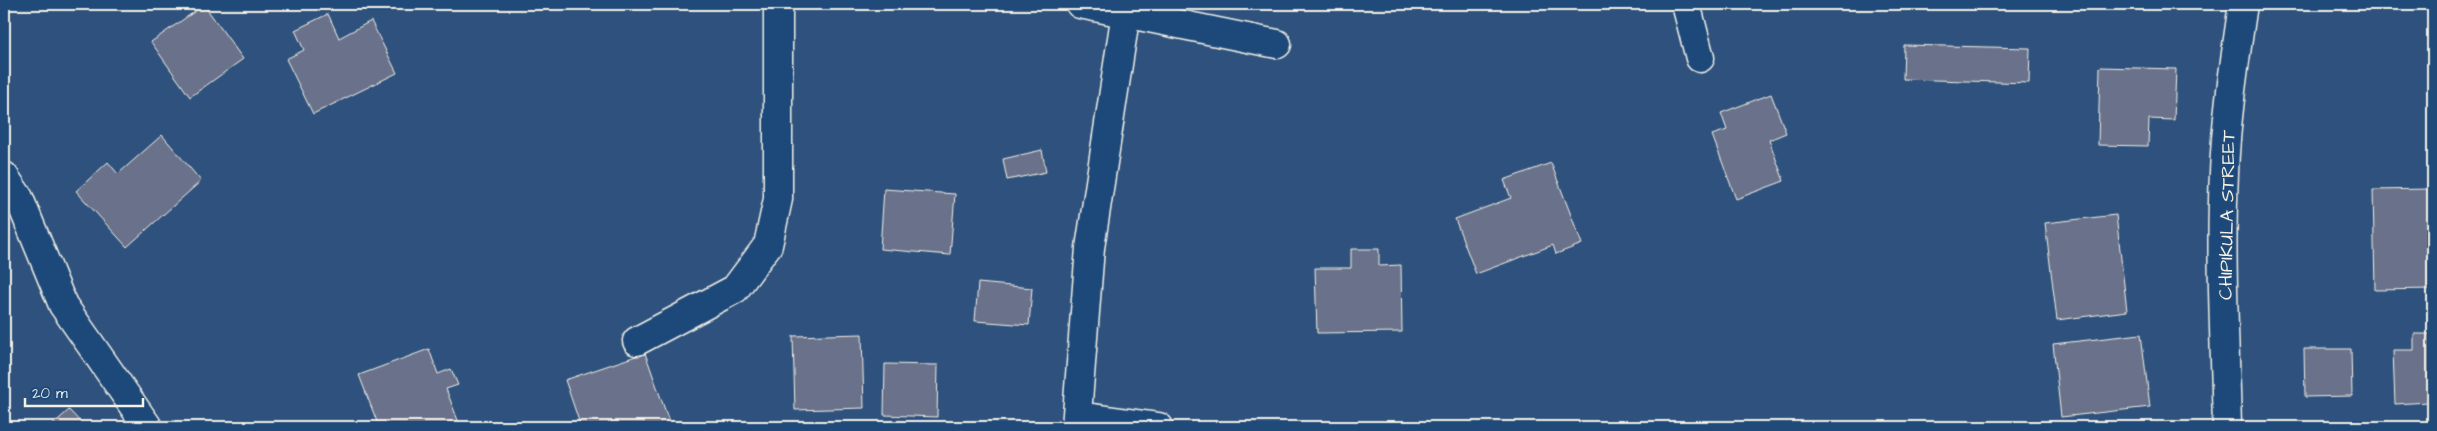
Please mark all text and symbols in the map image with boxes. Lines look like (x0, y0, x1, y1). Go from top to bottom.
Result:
street label: CHIPIKULA STREET (2213, 130, 2242, 300)
scale bar (25, 376, 142, 408)
text: 20 m (32, 383, 68, 404)

